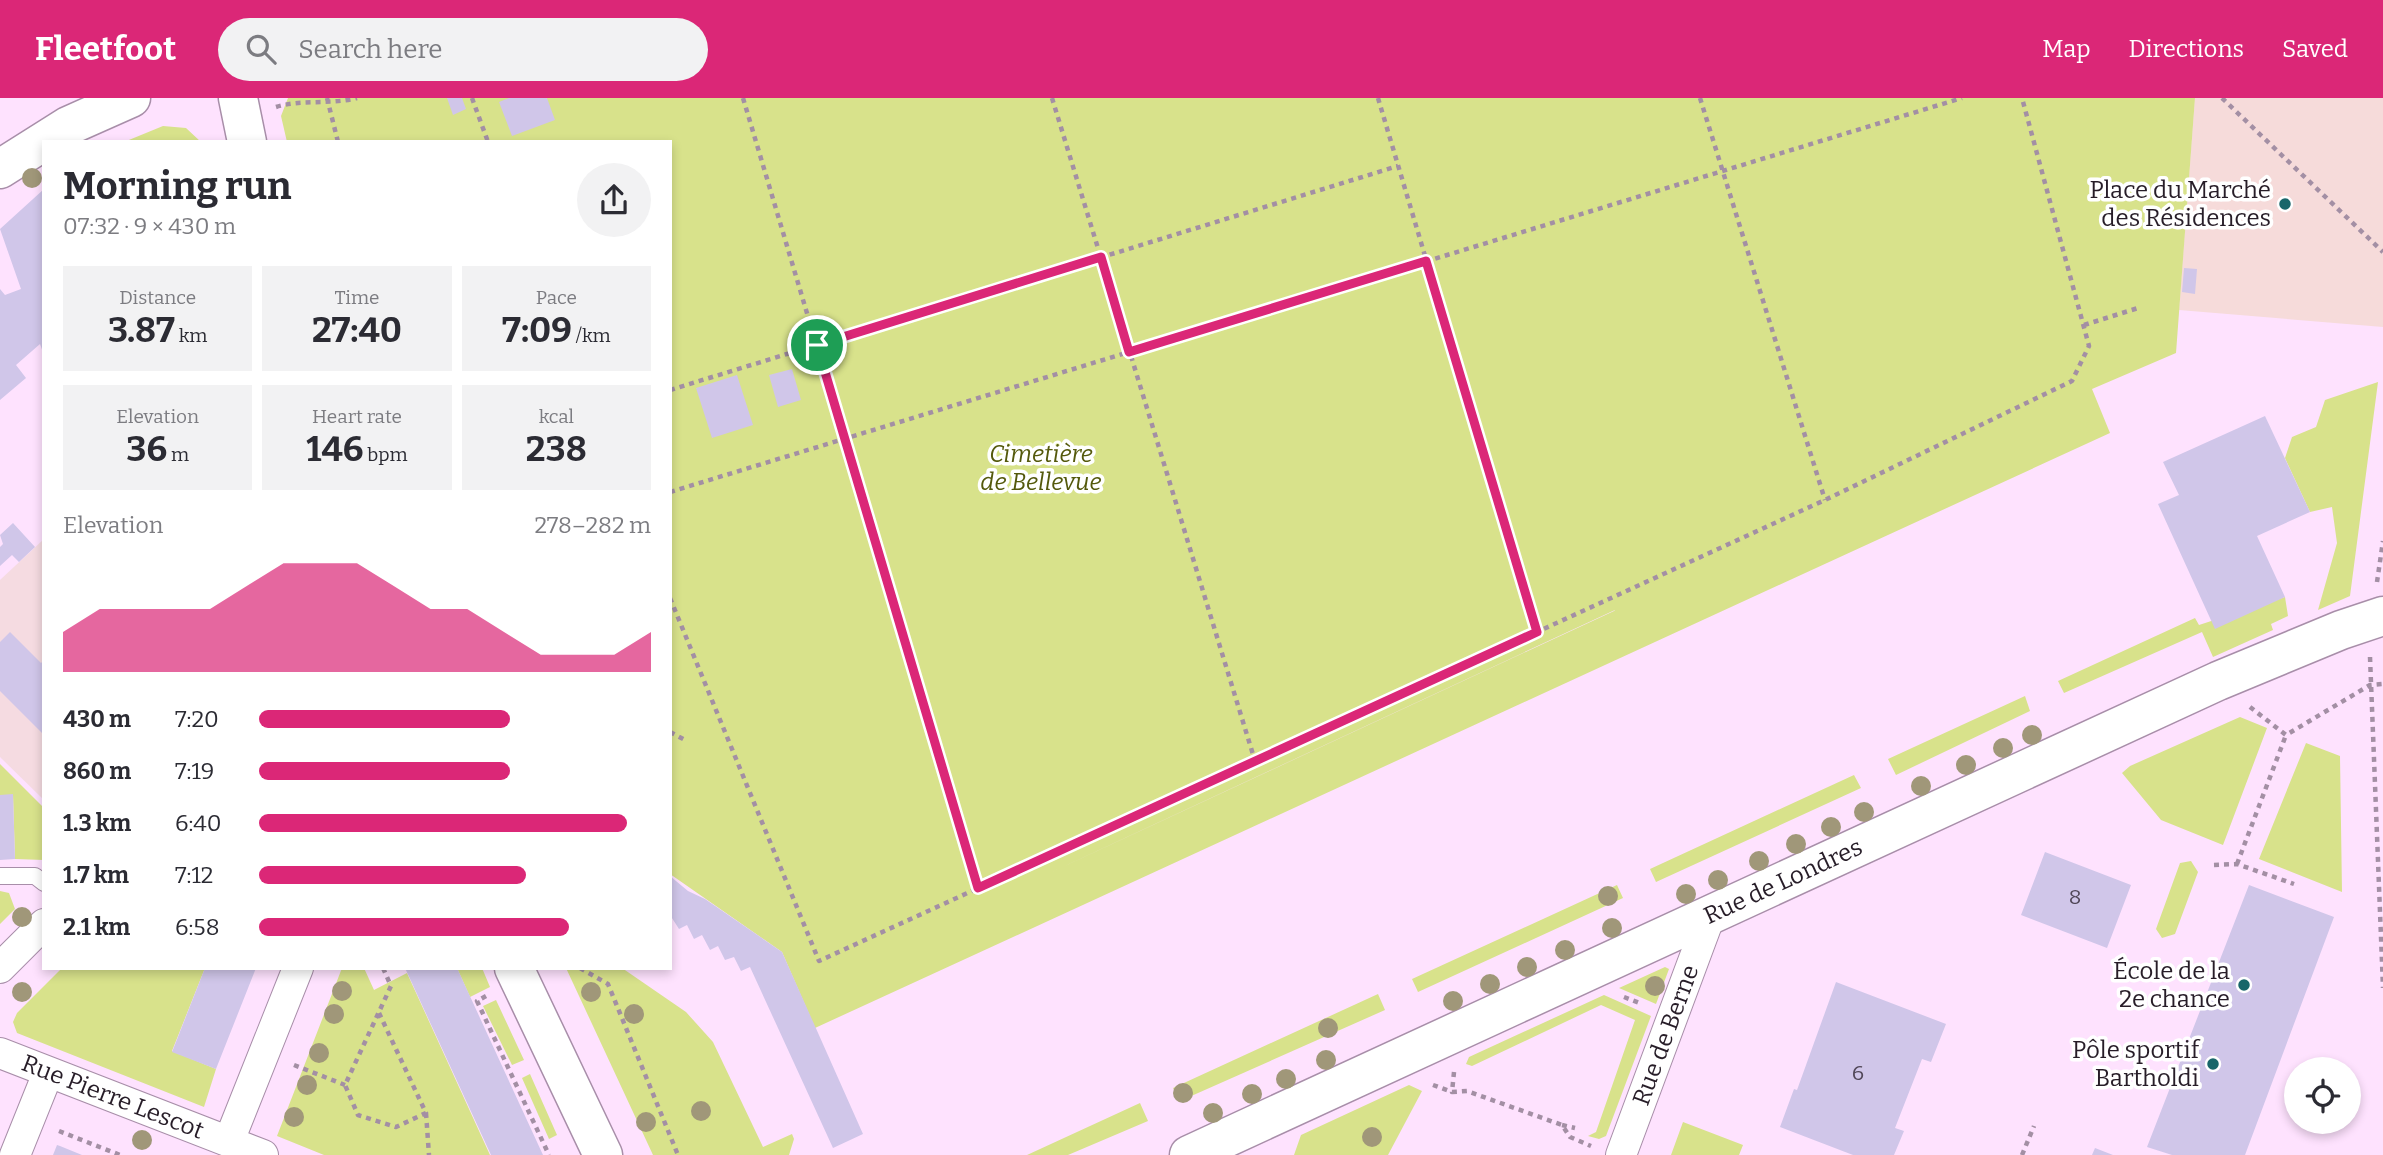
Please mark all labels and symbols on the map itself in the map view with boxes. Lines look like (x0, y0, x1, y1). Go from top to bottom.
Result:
place label: Place du Marché des Résidences (2089, 176, 2271, 232)
marker: Place du Marché des Résidences (2277, 196, 2293, 212)
pin (787, 315, 847, 375)
park label: Cimetière de Bellevue (980, 440, 1102, 496)
street label: Rue de Londres (1699, 833, 1867, 930)
house number: 8 (2069, 884, 2081, 910)
place label: École de la 2e chance (2113, 956, 2230, 1013)
street label: Rue de Berne (1627, 961, 1705, 1109)
marker: École de la 2e chance (2236, 977, 2252, 993)
place label: Pôle sportif Bartholdi (2072, 1036, 2201, 1092)
street label: Rue Pierre Lescot (18, 1049, 208, 1145)
marker: Pôle sportif Bartholdi (2205, 1056, 2221, 1072)
house number: 6 (1852, 1060, 1864, 1086)

